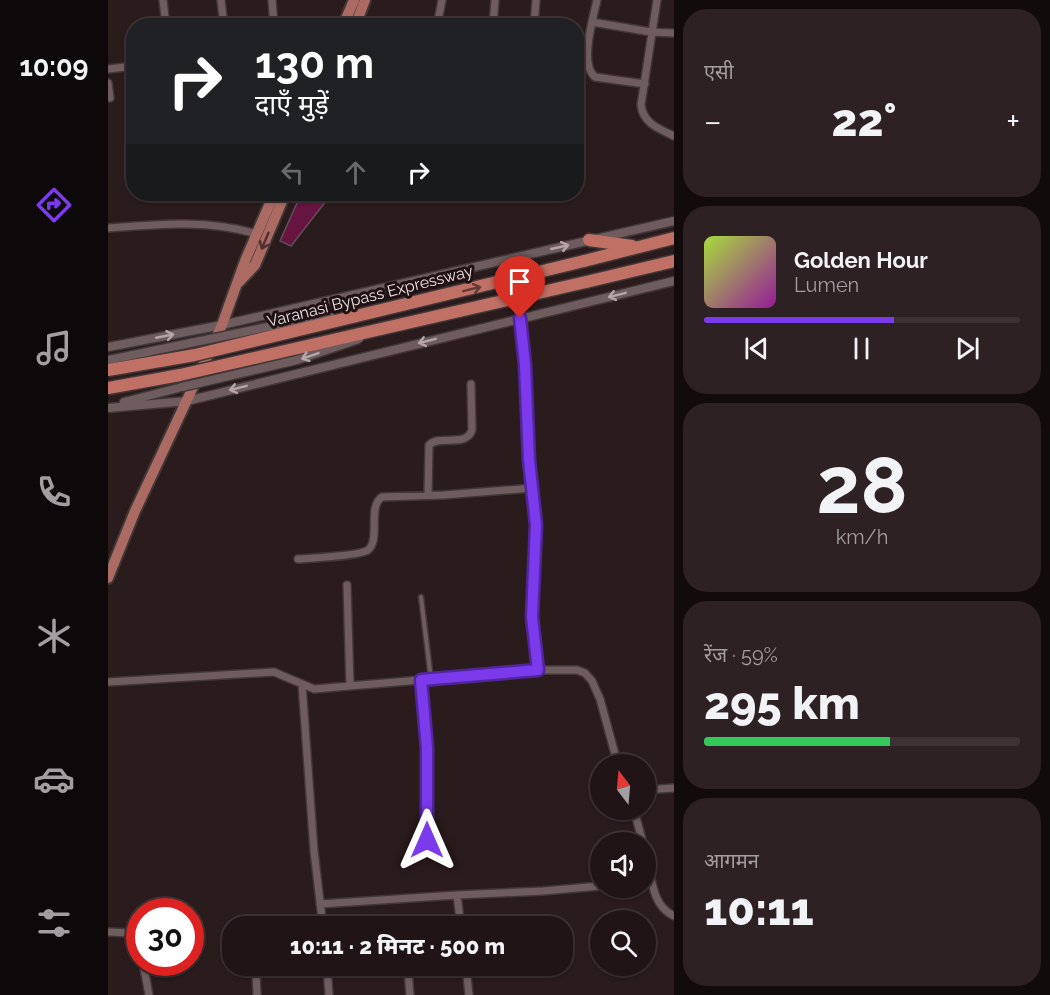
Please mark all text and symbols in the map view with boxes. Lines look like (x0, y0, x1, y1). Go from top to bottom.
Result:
text: 130 m (255, 39, 374, 88)
icon: right (156, 42, 234, 120)
text: 10:09 (19, 51, 89, 82)
text: एसी (704, 60, 734, 84)
text: दाएँ मुड़ें (255, 89, 329, 120)
text: 22° (831, 94, 897, 147)
text: − (704, 102, 722, 141)
text: + (1006, 102, 1020, 141)
icon: left (276, 156, 309, 189)
icon: ahead (339, 156, 372, 189)
icon: right (402, 156, 435, 189)
icon: directions (33, 184, 75, 226)
one-way arrow (259, 231, 270, 250)
one-way arrow (551, 240, 570, 252)
text: Golden Hour (794, 247, 928, 273)
pin (494, 256, 545, 318)
street label: Varanasi Bypass Expressway (265, 261, 475, 331)
icon: arrive (503, 265, 536, 298)
text: Lumen (794, 273, 859, 297)
one-way arrow (463, 282, 482, 294)
one-way arrow (607, 289, 626, 301)
icon: music (33, 327, 75, 369)
one-way arrow (155, 330, 175, 341)
icon: previous (740, 332, 773, 365)
icon: pause (845, 332, 878, 365)
icon: next (951, 332, 984, 365)
one-way arrow (418, 335, 437, 347)
one-way arrow (301, 351, 320, 362)
one-way arrow (229, 382, 248, 394)
text: 28 (816, 440, 908, 531)
icon: phone (33, 471, 75, 513)
text: km/h (836, 525, 888, 549)
icon: climate (33, 615, 75, 657)
text: रेंज · 59% (704, 643, 778, 667)
text: 295 km (704, 677, 860, 730)
north arrow (590, 754, 656, 820)
map controls (590, 754, 656, 976)
icon: car (33, 758, 75, 800)
position arrow (395, 808, 459, 872)
button: sound (590, 832, 656, 898)
text: आगमन (704, 849, 759, 873)
text: 10:11 (704, 883, 814, 936)
speed limit sign: 30 (126, 898, 204, 976)
icon: filters (33, 902, 75, 944)
button: search (590, 910, 656, 976)
text: 10:11 · 2 मिनट · 500 m (290, 933, 505, 959)

